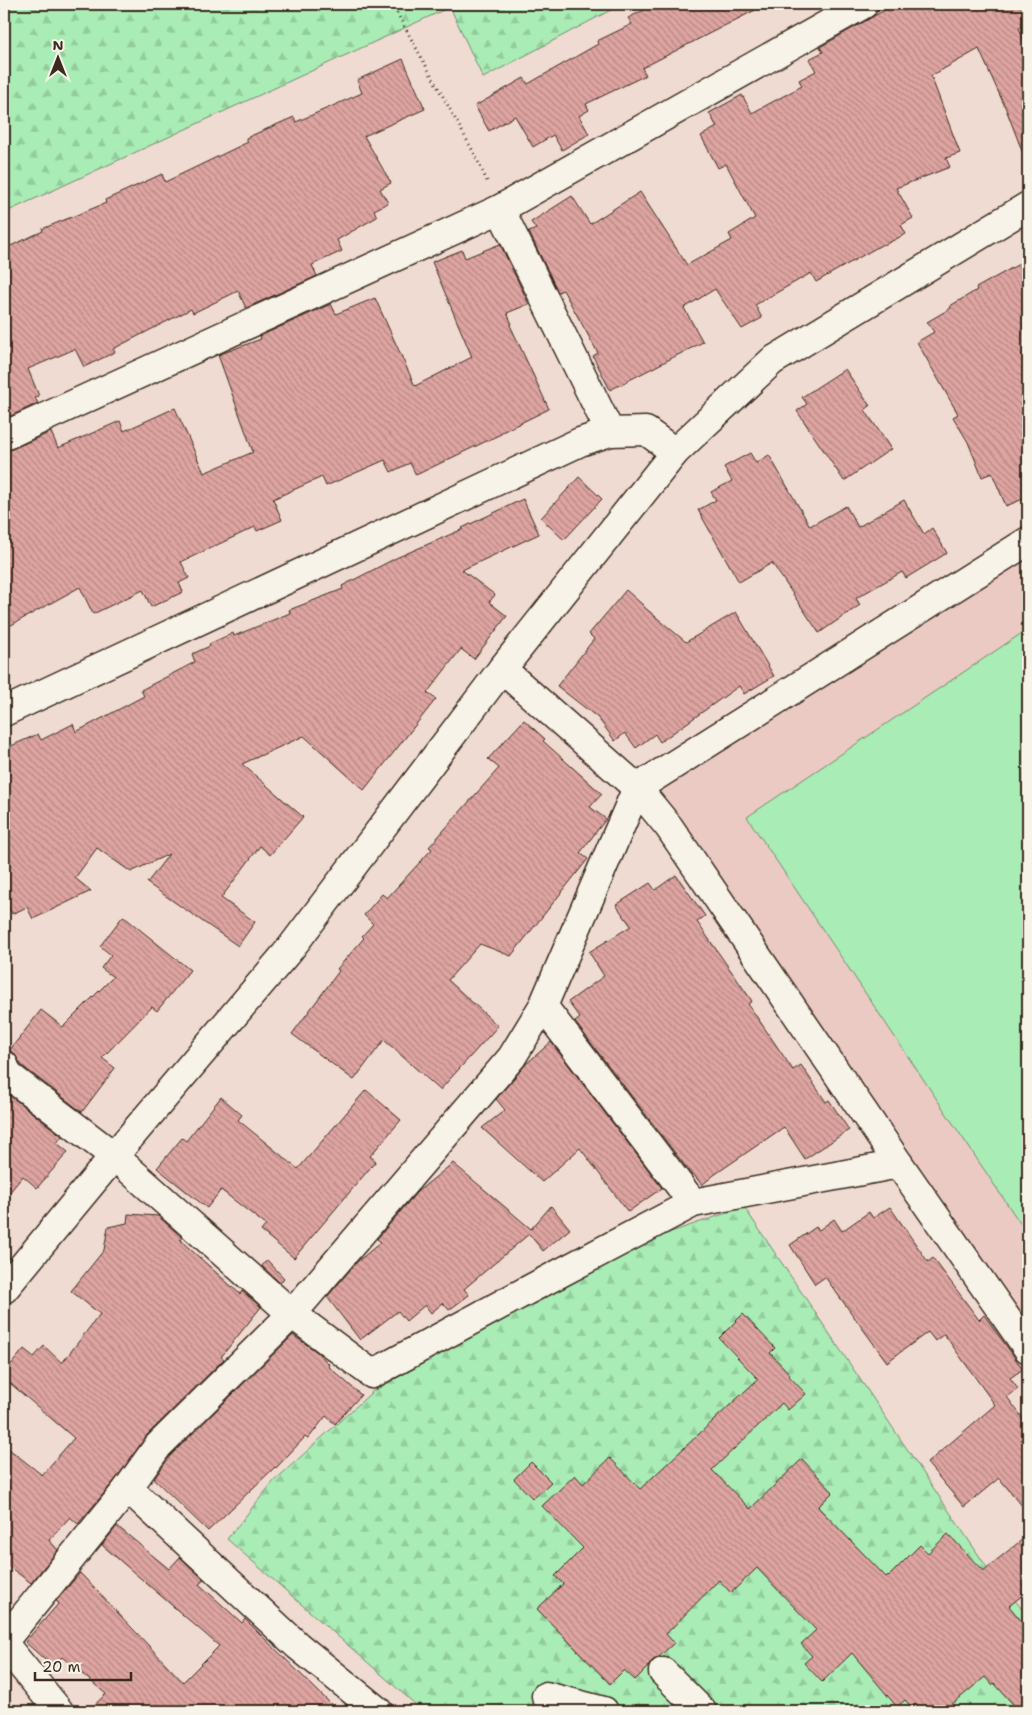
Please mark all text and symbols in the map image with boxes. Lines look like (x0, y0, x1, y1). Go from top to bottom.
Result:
north arrow (32, 32, 82, 82)
text: N (52, 36, 64, 54)
scale bar (35, 1650, 131, 1682)
text: 20 m (42, 1657, 81, 1677)

